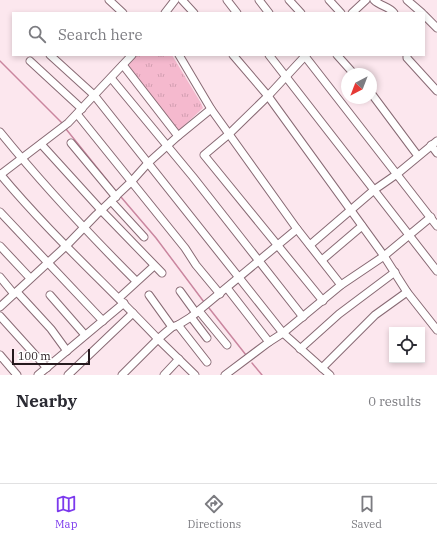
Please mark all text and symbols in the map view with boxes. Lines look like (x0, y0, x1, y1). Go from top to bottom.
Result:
search box (12, 12, 425, 56)
icon: search (26, 23, 48, 45)
text: Search here (58, 25, 143, 44)
north arrow (341, 68, 377, 104)
map controls (389, 327, 425, 363)
button: locate (389, 327, 425, 363)
scale bar (12, 347, 90, 366)
text: 100 m (18, 349, 51, 363)
text: Nearby (16, 390, 77, 412)
text: 0 results (368, 393, 421, 410)
tab: Map (55, 493, 77, 531)
tab: Directions (187, 493, 241, 531)
tab: Saved (351, 493, 382, 531)

